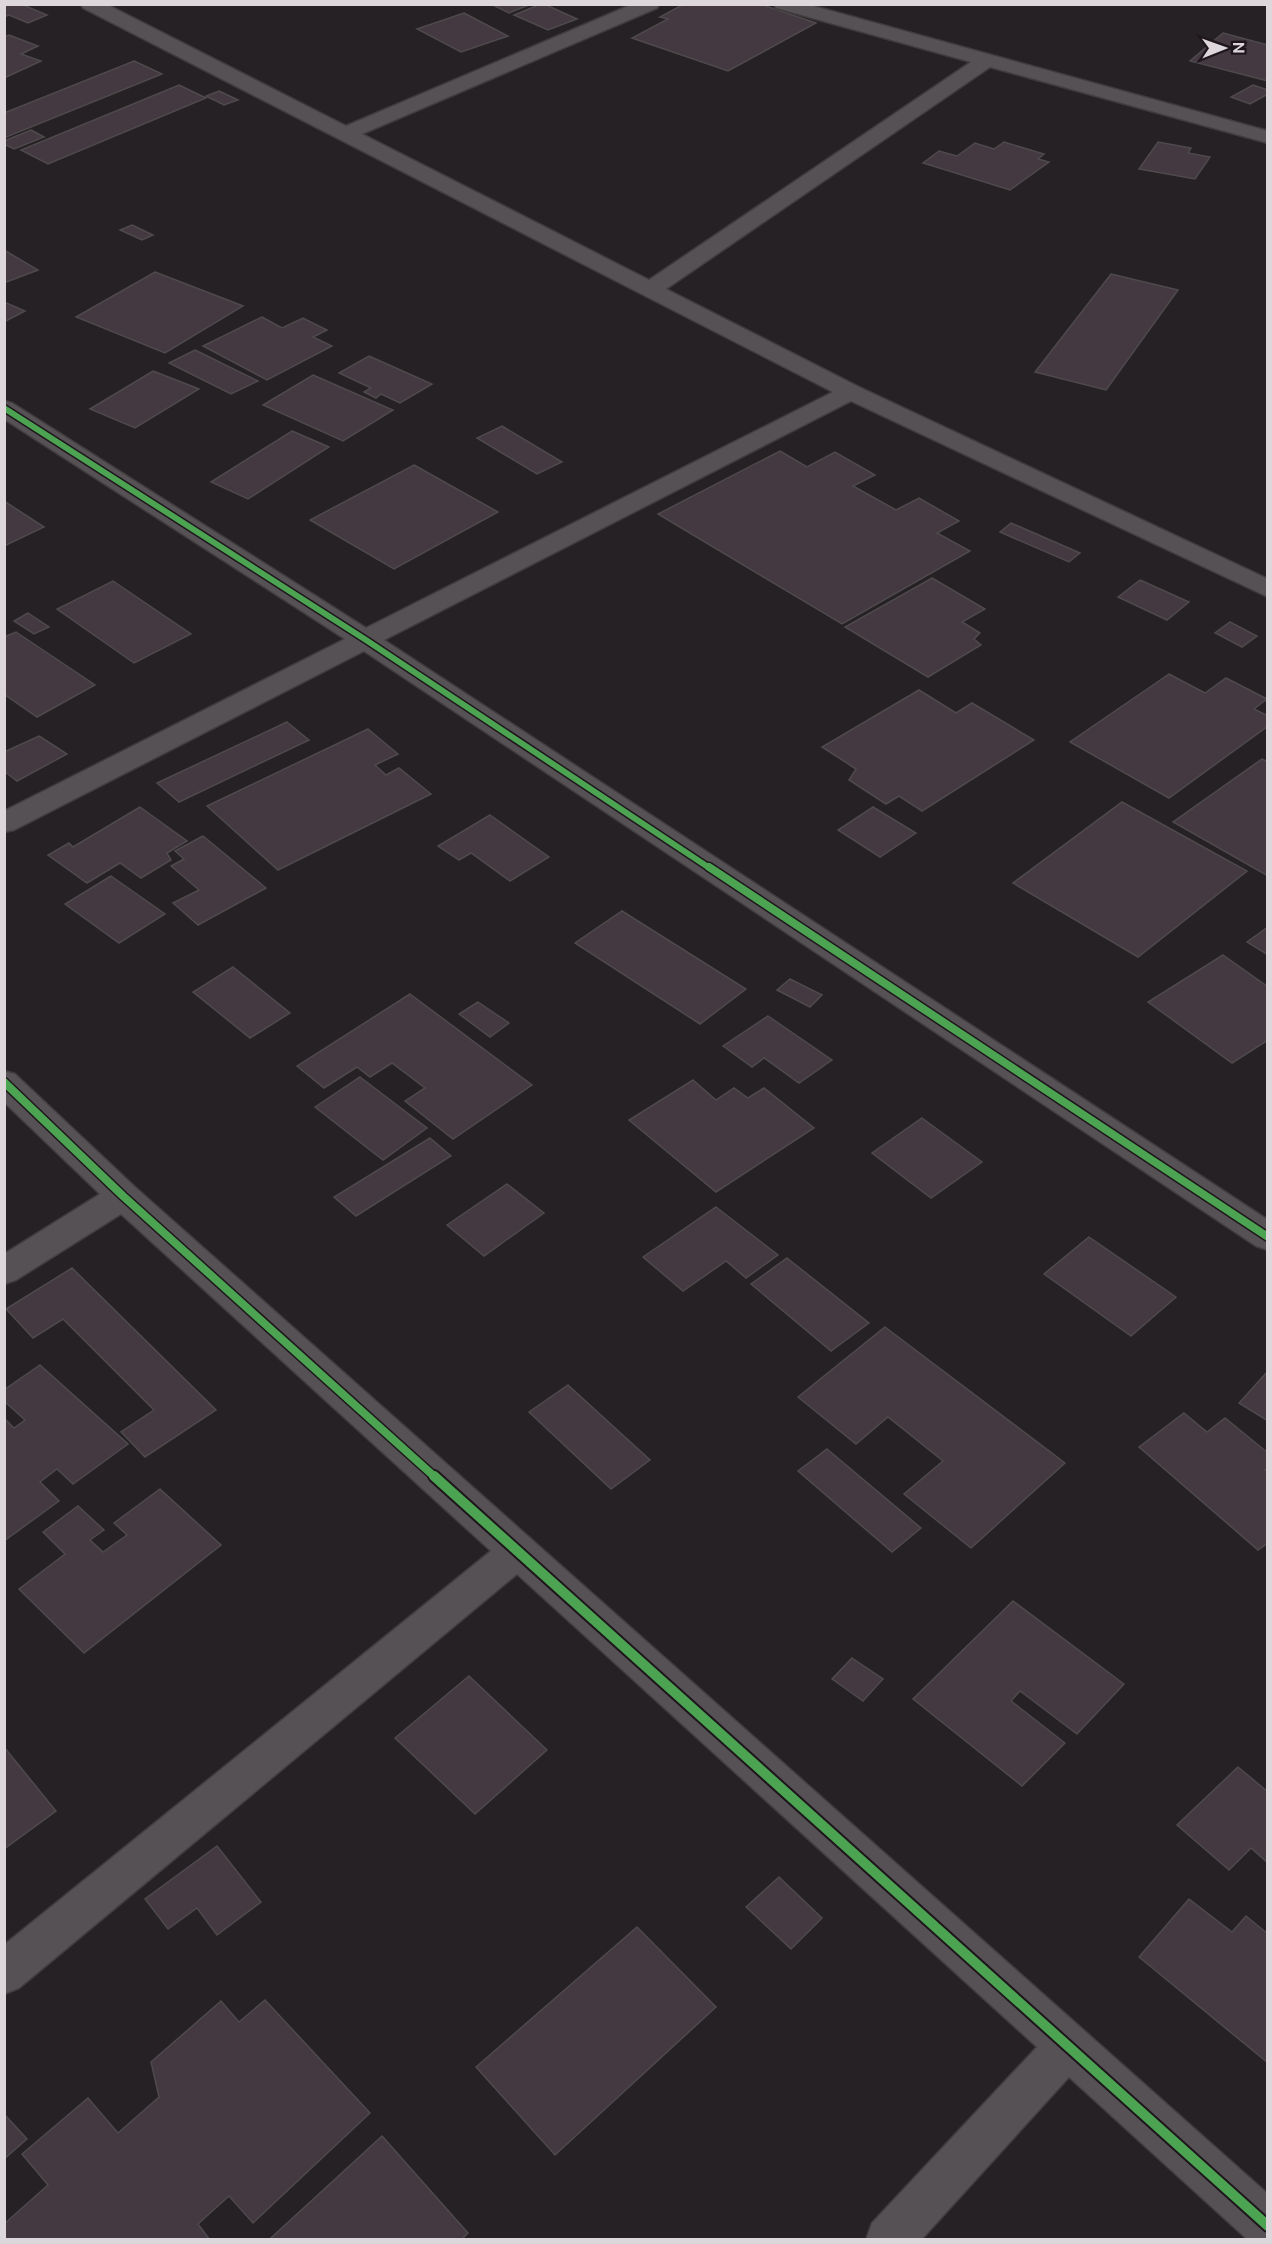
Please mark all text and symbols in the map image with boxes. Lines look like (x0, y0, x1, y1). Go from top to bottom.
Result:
north arrow (1194, 18, 1254, 78)
text: N (1228, 42, 1249, 54)

